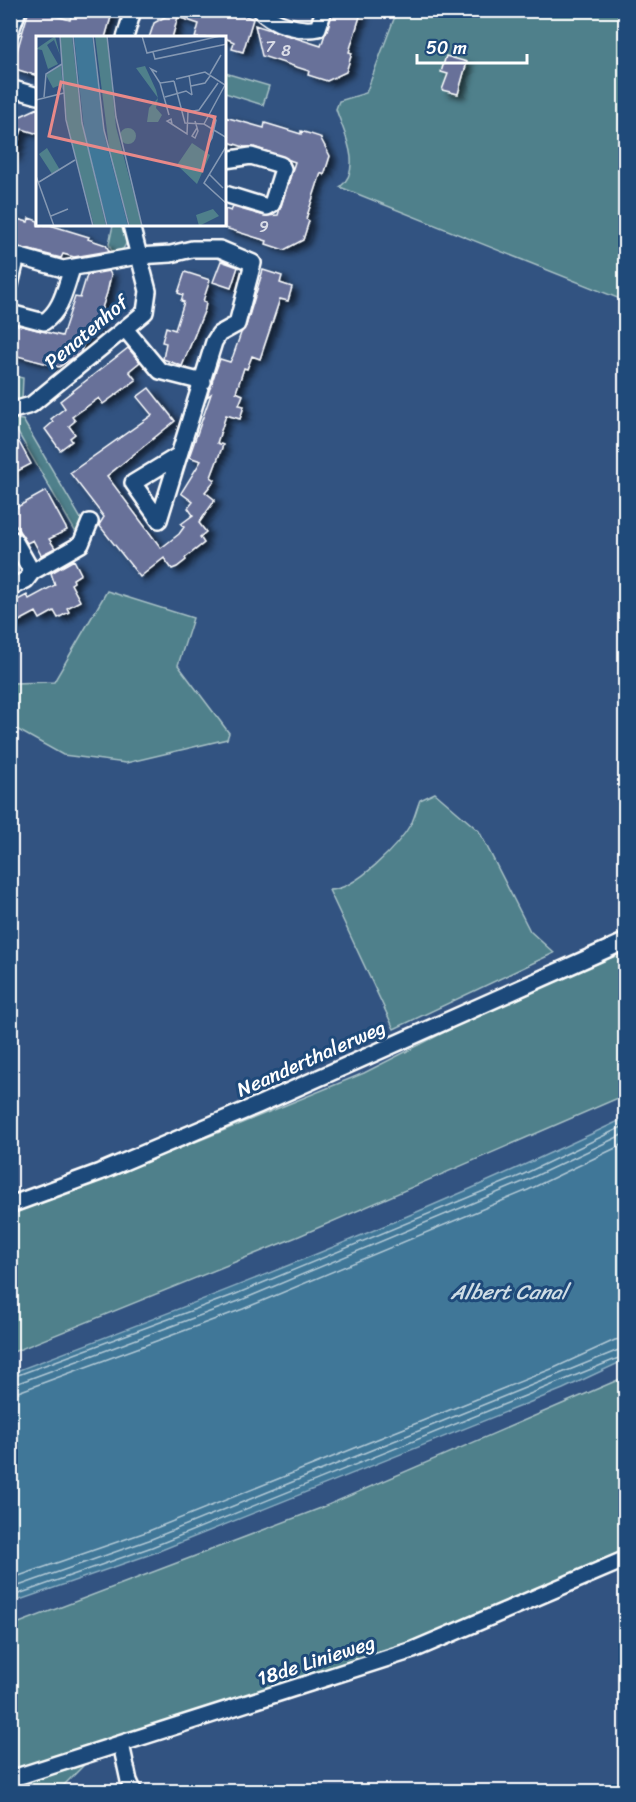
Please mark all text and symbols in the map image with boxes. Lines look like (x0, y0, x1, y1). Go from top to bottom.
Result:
scale bar (417, 27, 526, 65)
house number: 7 (265, 32, 275, 61)
text: 50 m (426, 32, 467, 64)
inset map (36, 36, 226, 226)
house number: 8 (281, 36, 291, 65)
house number: 9 (259, 212, 269, 241)
street label: Penatenhof (36, 285, 138, 379)
street label: Neanderthalerweg (231, 1010, 392, 1107)
water label: Albert Canal (450, 1273, 572, 1311)
street label: 18de Linieweg (253, 1625, 380, 1696)

